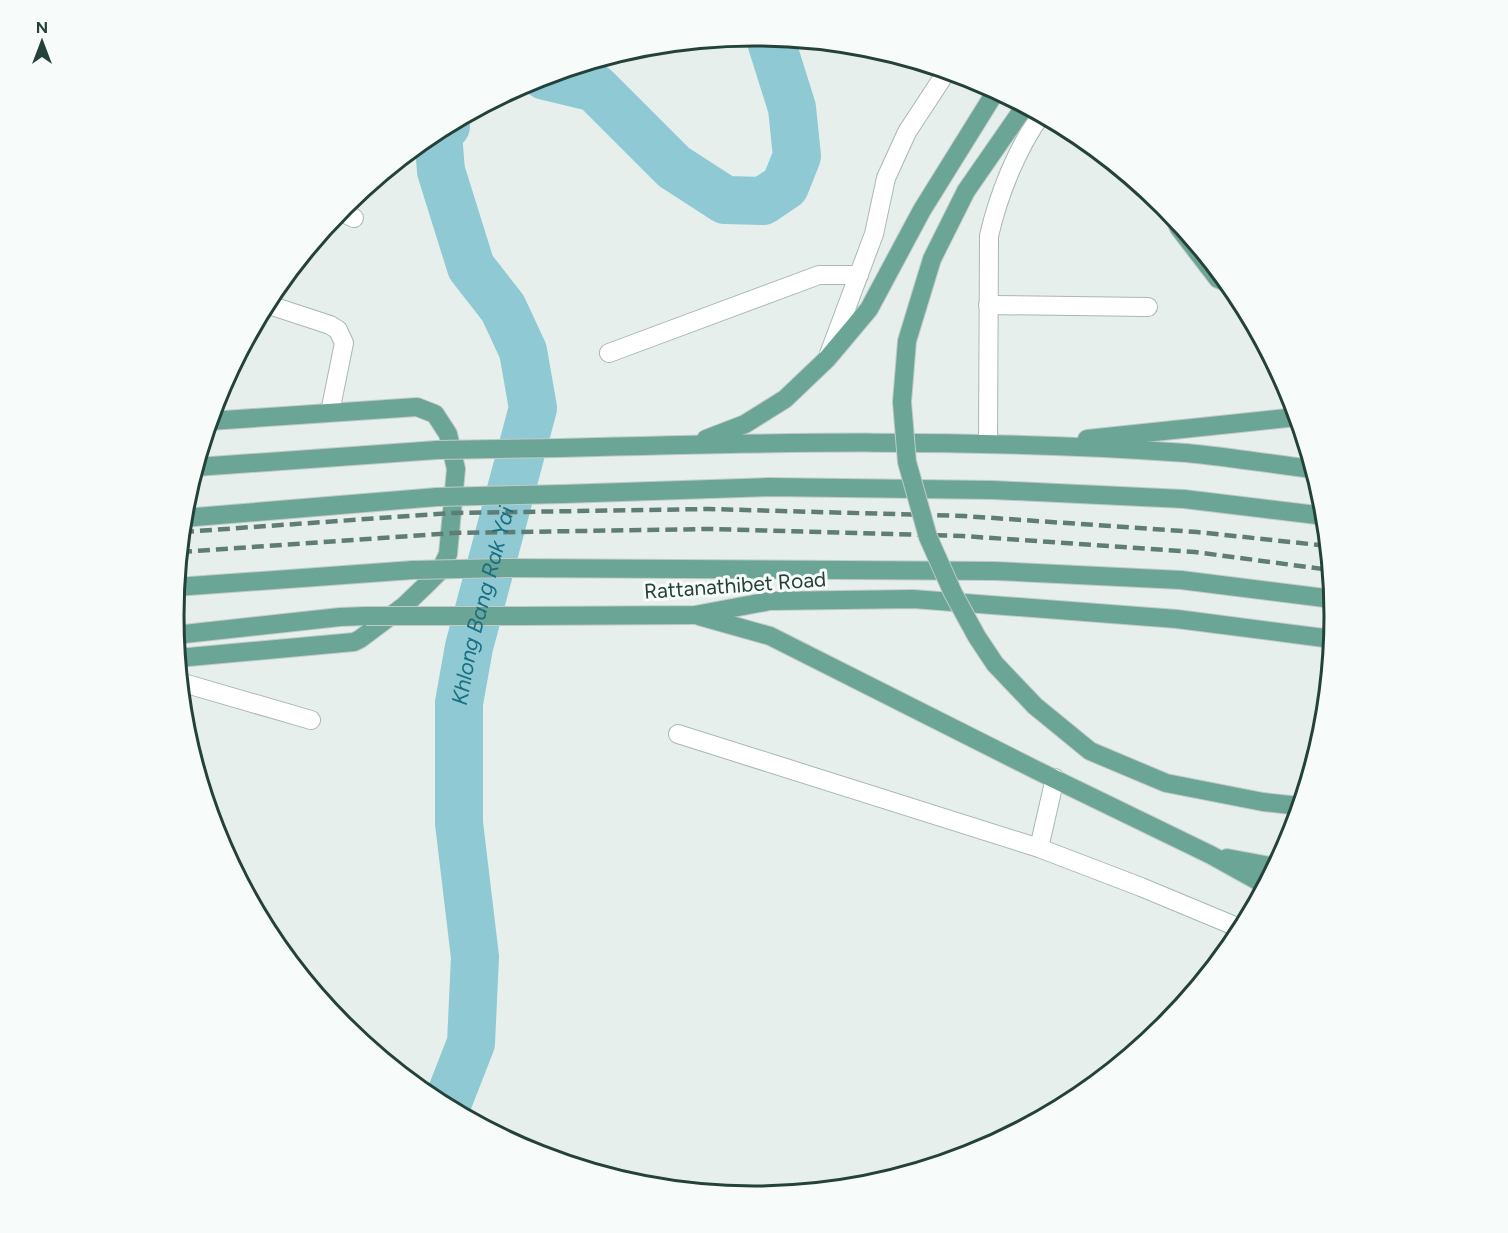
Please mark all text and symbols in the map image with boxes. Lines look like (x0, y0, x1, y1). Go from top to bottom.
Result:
north arrow (12, 12, 72, 72)
text: N (36, 18, 48, 37)
water label: Khlong Bang Rak Yai (445, 502, 520, 707)
street label: Rattanathibet Road (643, 566, 827, 604)

